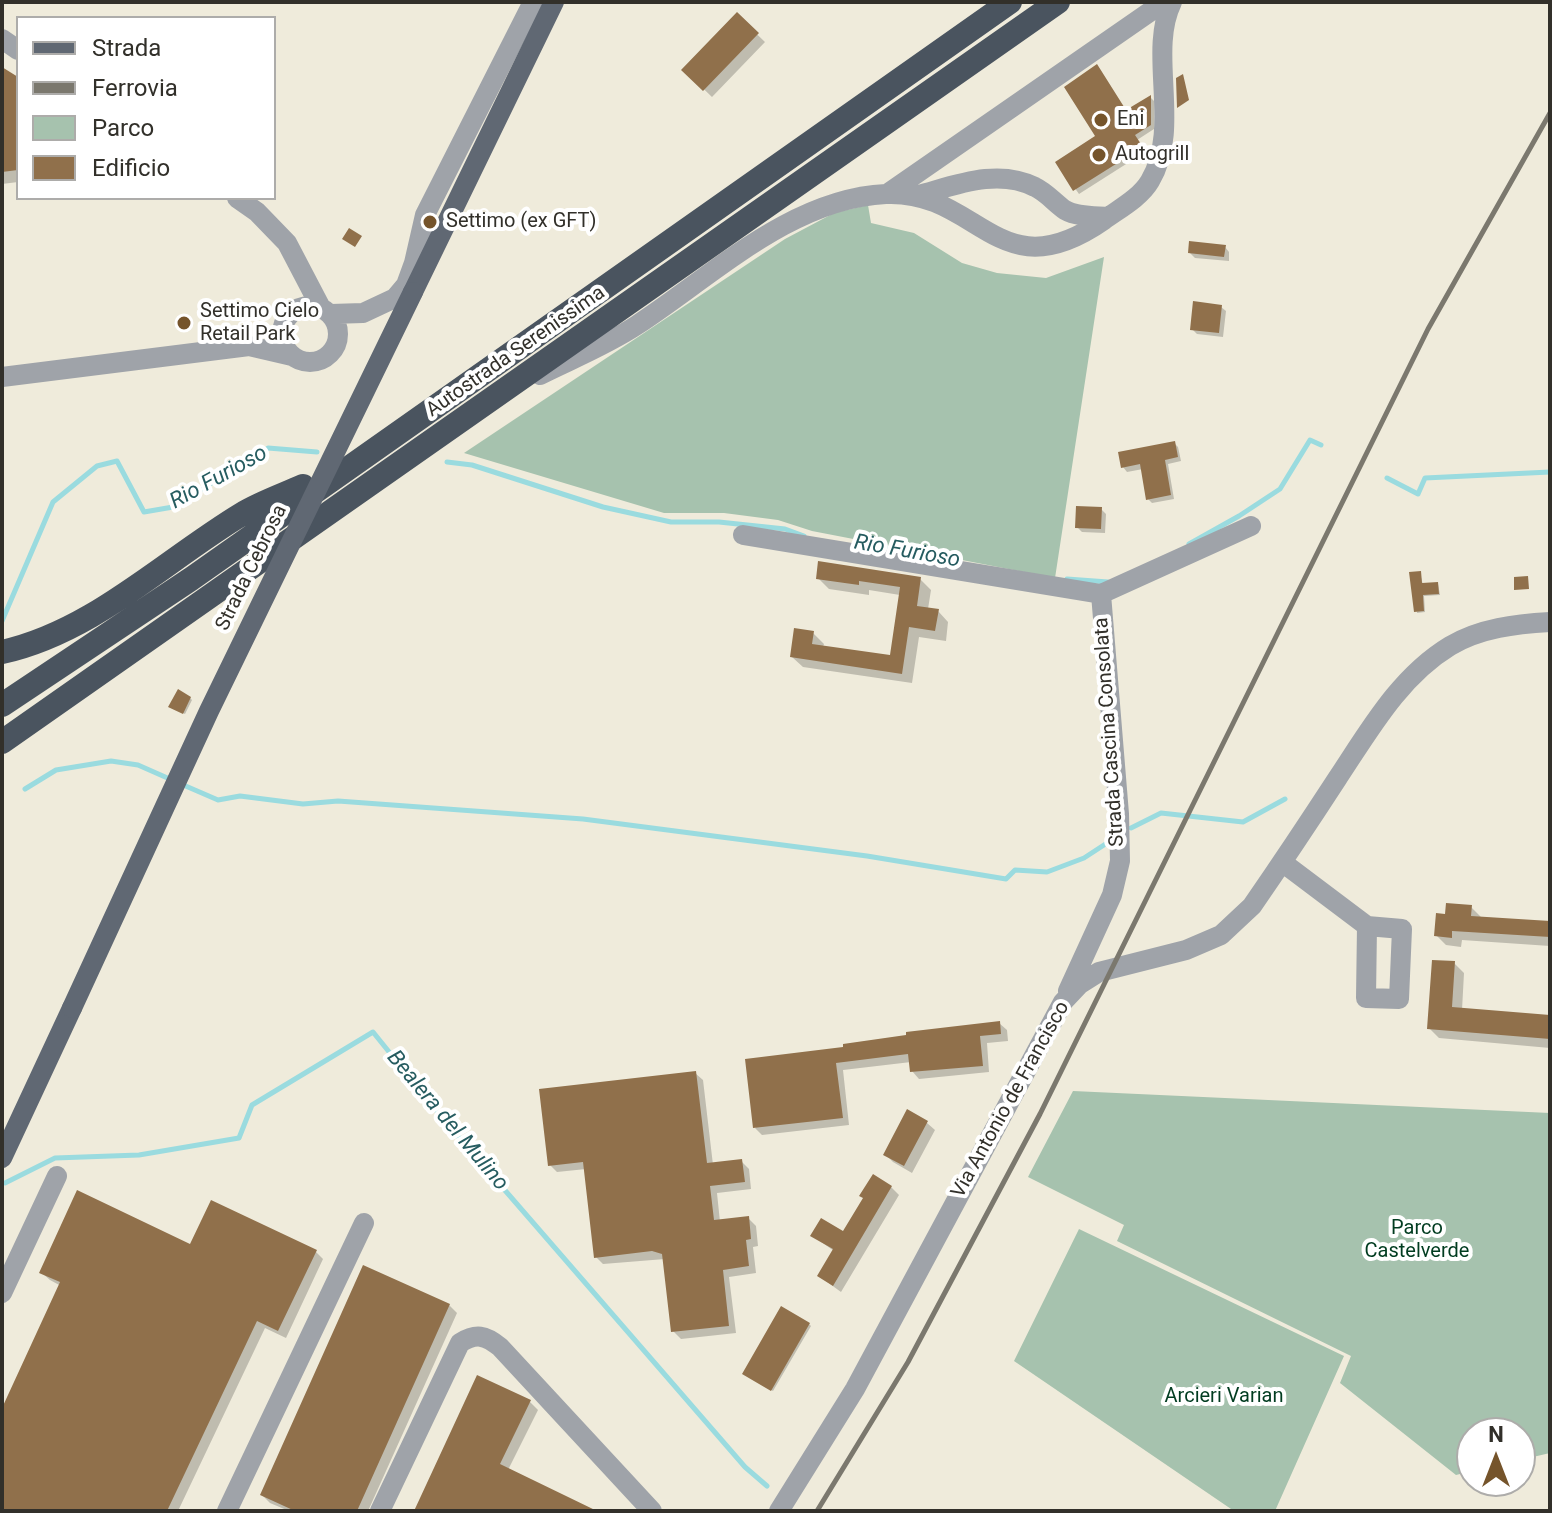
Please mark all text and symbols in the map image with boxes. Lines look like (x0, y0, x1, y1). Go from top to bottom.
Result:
legend (16, 16, 276, 200)
text: Strada (92, 34, 161, 62)
text: Ferrovia (92, 74, 178, 102)
place label: Eni (1117, 108, 1144, 132)
marker: Eni (1092, 111, 1110, 129)
text: Parco (92, 114, 154, 142)
place label: Autogrill (1115, 143, 1189, 167)
marker: Autogrill (1090, 146, 1108, 164)
text: Edificio (92, 154, 170, 182)
place label: Settimo (ex GFT) (446, 210, 596, 234)
marker: Settimo (ex GFT) (421, 213, 439, 231)
street label: Autostrada Serenissima (422, 281, 610, 423)
place label: Settimo Cielo Retail Park (200, 300, 319, 347)
marker: Settimo Cielo Retail Park (175, 314, 193, 332)
water label: Rio Furioso (166, 441, 272, 515)
street label: Strada Cebrosa (211, 501, 293, 635)
water label: Rio Furioso (852, 530, 962, 574)
street label: Strada Cascina Consolata (1090, 617, 1130, 847)
street label: Via Antonio de Francisco (947, 998, 1075, 1202)
water label: Bealera del Mulino (381, 1045, 513, 1197)
park label: Parco Castelverde (1365, 1217, 1469, 1264)
park label: Arcieri Varian (1165, 1385, 1283, 1409)
north arrow (1456, 1417, 1536, 1497)
text: N (1488, 1422, 1504, 1447)

